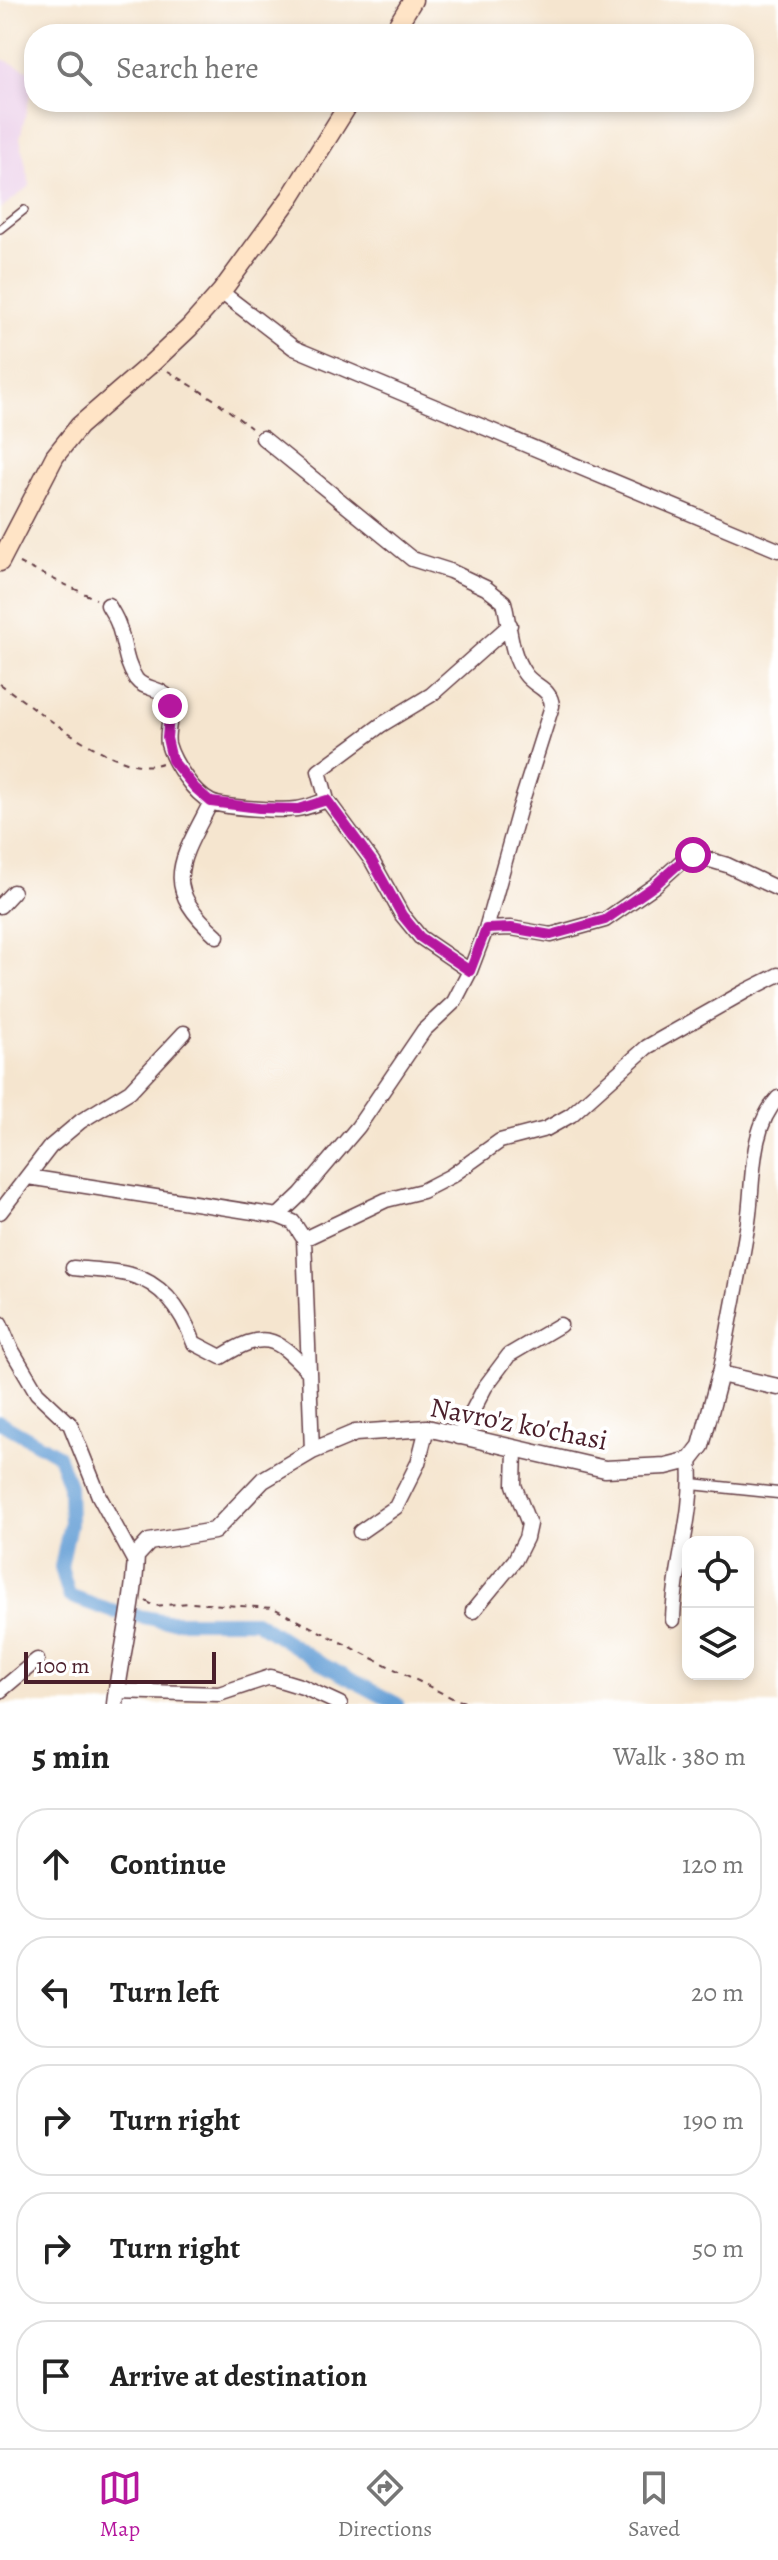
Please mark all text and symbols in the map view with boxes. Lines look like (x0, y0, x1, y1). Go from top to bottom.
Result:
search box (24, 24, 754, 112)
icon: search (52, 46, 96, 90)
text: Search here (116, 48, 259, 88)
route end (152, 688, 188, 724)
route start (675, 837, 711, 873)
street label: Navro'z ko'chasi (427, 1388, 611, 1460)
map controls (682, 1536, 754, 1680)
button: locate (682, 1536, 754, 1608)
button: layers (682, 1608, 754, 1680)
scale bar (24, 1648, 216, 1684)
text: 100 m (36, 1651, 90, 1681)
text: 5 min (32, 1733, 110, 1780)
text: Walk · 380 m (613, 1739, 746, 1774)
icon: ahead (34, 1842, 78, 1886)
text: Continue (110, 1844, 226, 1884)
text: 120 m (682, 1847, 744, 1882)
icon: left (34, 1970, 78, 2014)
text: Turn left (110, 1972, 219, 2012)
text: 20 m (691, 1975, 744, 2010)
icon: right (34, 2098, 78, 2142)
text: Turn right (110, 2100, 240, 2140)
text: 190 m (683, 2103, 744, 2138)
icon: right (34, 2226, 78, 2270)
text: Turn right (110, 2228, 240, 2268)
text: 50 m (692, 2231, 744, 2266)
icon: arrive (34, 2354, 78, 2398)
text: Arrive at destination (110, 2356, 367, 2396)
tab: Map (98, 2466, 142, 2544)
tab: Directions (338, 2466, 432, 2544)
tab: Saved (628, 2466, 680, 2544)

